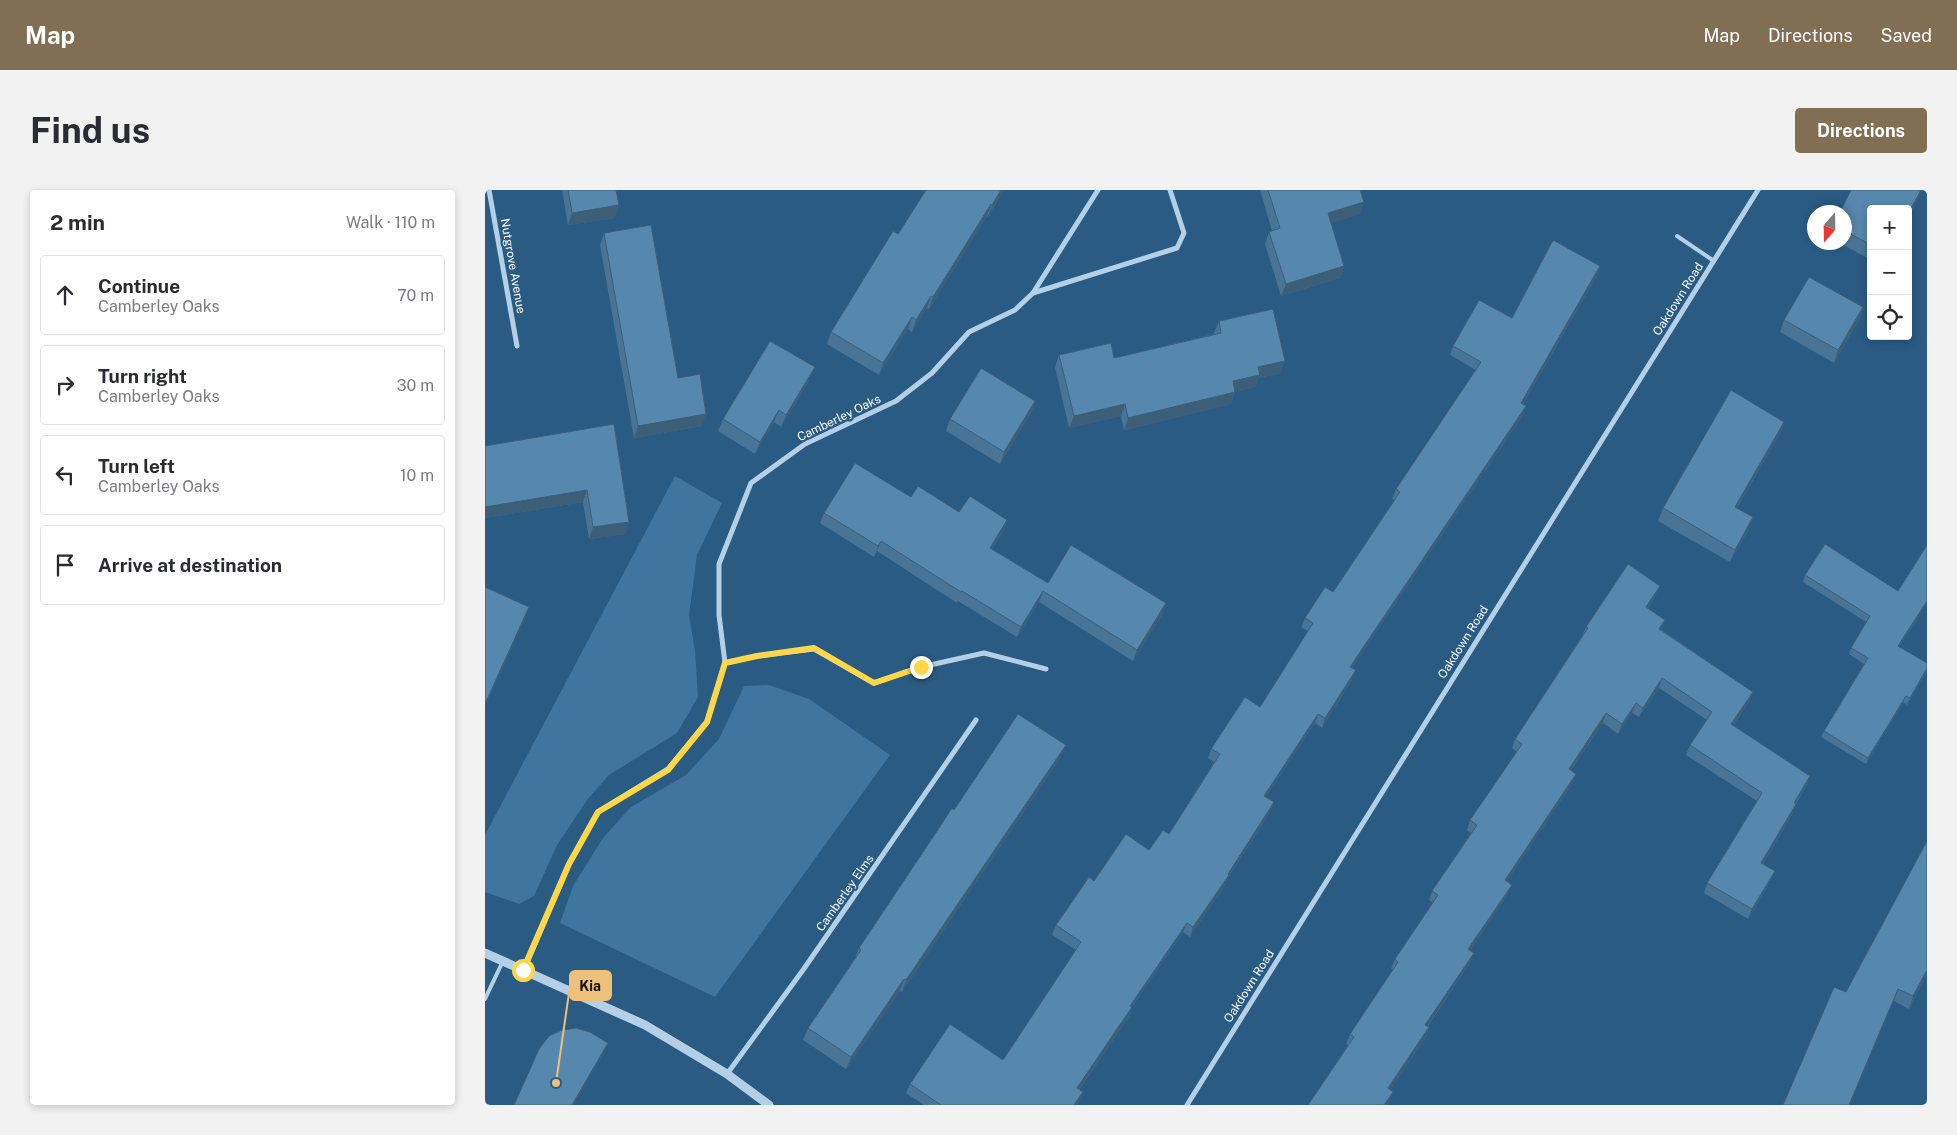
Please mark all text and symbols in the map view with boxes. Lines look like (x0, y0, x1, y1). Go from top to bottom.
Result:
text: Map (25, 21, 75, 49)
text: Map (1703, 25, 1740, 46)
text: Directions (1768, 25, 1853, 46)
text: Saved (1881, 25, 1932, 46)
button: Directions (1795, 108, 1927, 153)
text: Find us (30, 110, 150, 151)
north arrow (1807, 205, 1852, 250)
map controls (1867, 205, 1912, 340)
button: + (1867, 205, 1912, 250)
text: 2 min (50, 210, 105, 235)
text: Walk · 110 m (346, 213, 435, 232)
street label: Nutgrove Avenue (498, 217, 528, 315)
button: − (1867, 250, 1912, 295)
street label: Oakdown Road (1650, 260, 1706, 338)
text: Continue (98, 275, 180, 297)
icon: ahead (51, 281, 79, 309)
text: 70 m (397, 286, 434, 305)
button: locate (1867, 295, 1912, 340)
text: Camberley Oaks (98, 297, 220, 316)
text: Turn right (98, 365, 187, 387)
icon: right (51, 371, 79, 399)
text: 30 m (397, 376, 434, 395)
text: Camberley Oaks (98, 387, 220, 406)
street label: Camberley Oaks (795, 392, 883, 444)
text: Turn left (98, 455, 175, 477)
icon: left (51, 461, 79, 489)
text: 10 m (400, 466, 434, 485)
text: Camberley Oaks (98, 477, 220, 496)
icon: arrive (51, 551, 79, 579)
text: Arrive at destination (98, 554, 282, 576)
street label: Oakdown Road (1435, 603, 1491, 681)
route end (910, 656, 933, 679)
street label: Camberley Elms (813, 852, 877, 934)
street label: Oakdown Road (1221, 947, 1277, 1025)
route start (512, 959, 535, 982)
callout: Kia (570, 971, 611, 1000)
text: Kia (579, 978, 601, 994)

